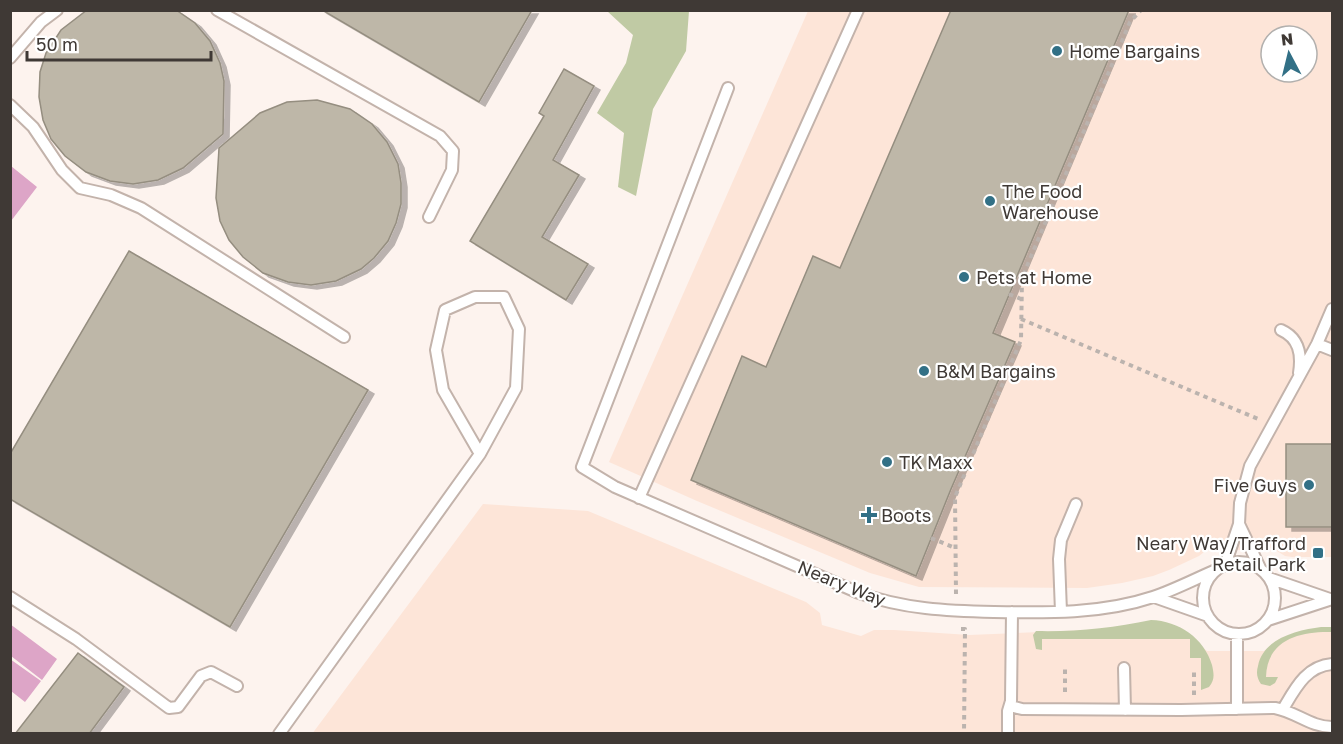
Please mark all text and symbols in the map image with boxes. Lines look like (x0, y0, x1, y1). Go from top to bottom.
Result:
scale bar (27, 24, 212, 62)
north arrow (1259, 24, 1319, 84)
text: N (1280, 28, 1294, 50)
text: 50 m (36, 33, 78, 55)
place label: Home Bargains (1069, 40, 1200, 62)
marker: Home Bargains (1050, 44, 1064, 58)
place label: The Food Warehouse (1002, 180, 1099, 223)
marker: The Food Warehouse (983, 194, 997, 208)
place label: Pets at Home (976, 266, 1092, 288)
marker: Pets at Home (957, 270, 971, 284)
place label: B&M Bargains (936, 360, 1056, 382)
marker: B&M Bargains (917, 364, 931, 378)
place label: TK Maxx (899, 451, 973, 473)
marker: TK Maxx (880, 455, 894, 469)
place label: Five Guys (1214, 474, 1297, 496)
marker: Five Guys (1302, 478, 1316, 492)
place label: Boots (881, 504, 931, 526)
marker: Boots (862, 508, 876, 522)
place label: Neary Way/Trafford Retail Park (1136, 532, 1306, 575)
marker: Neary Way/Trafford Retail Park (1311, 546, 1325, 560)
street label: Neary Way (795, 555, 889, 611)

